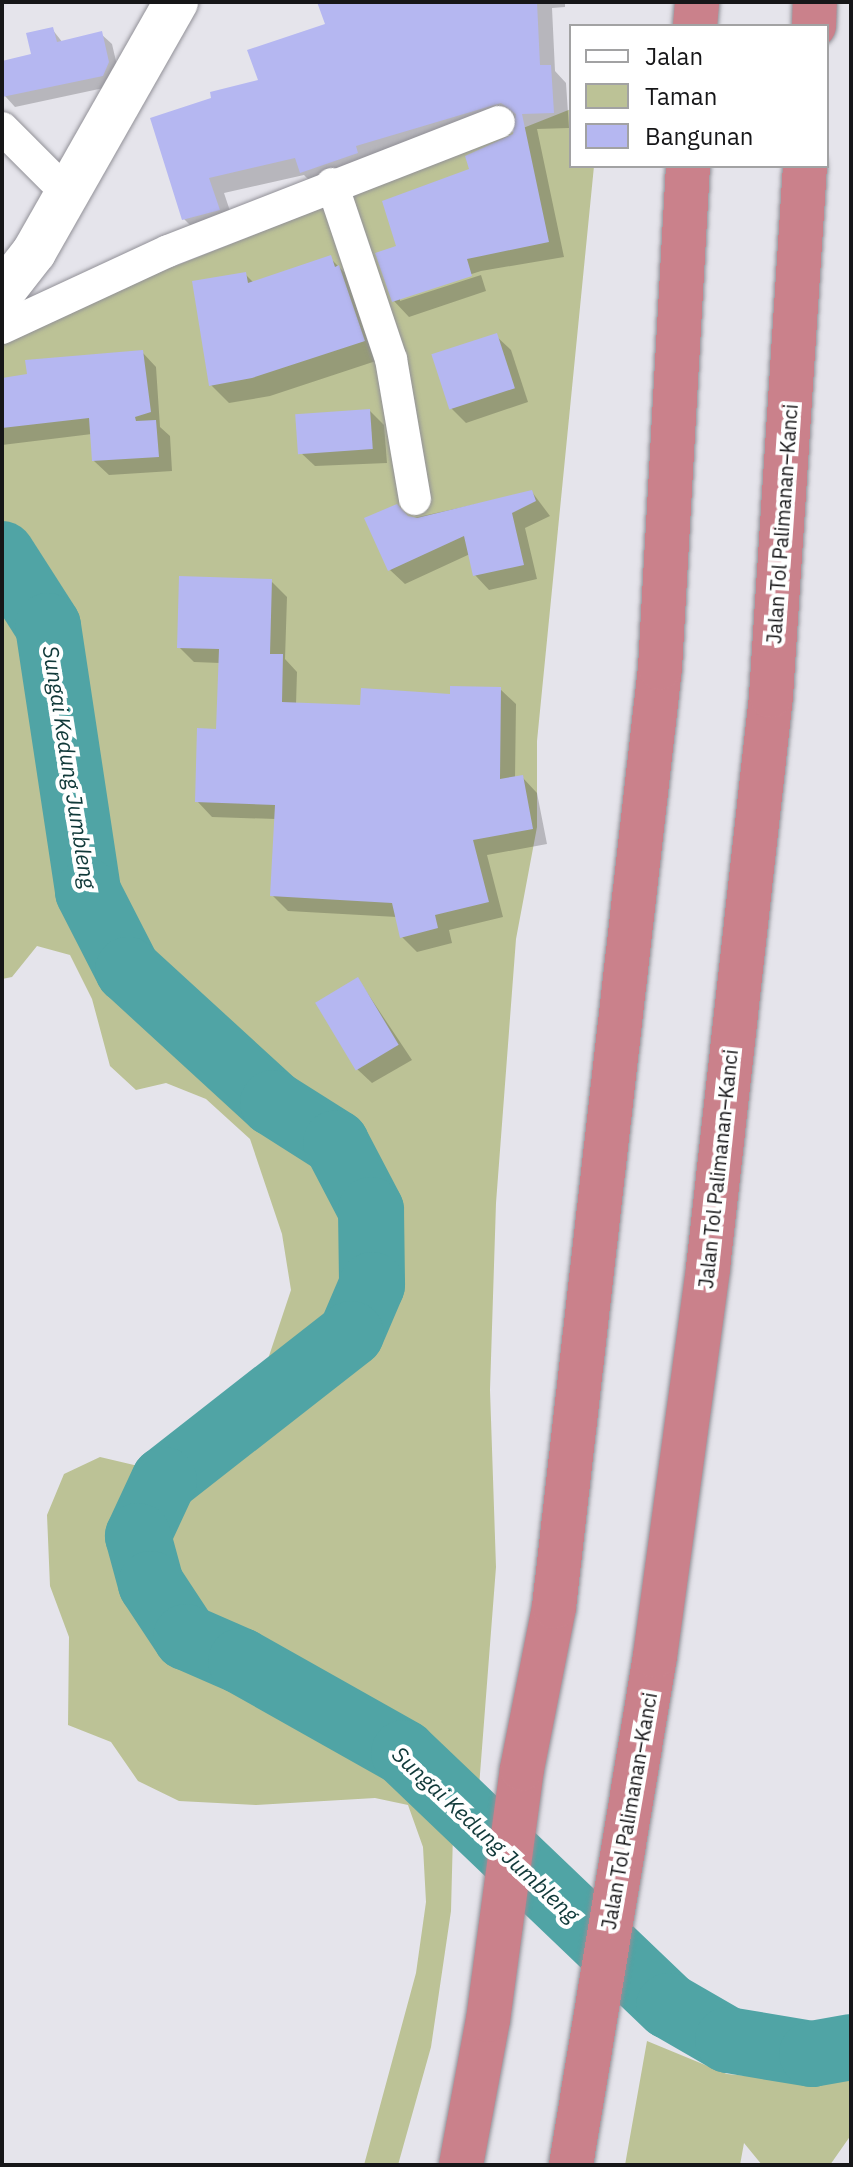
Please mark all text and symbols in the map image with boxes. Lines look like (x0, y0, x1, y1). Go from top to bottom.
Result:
legend (569, 24, 829, 168)
text: Jalan (645, 40, 703, 72)
text: Taman (645, 80, 717, 112)
text: Bangunan (645, 120, 753, 152)
street label: Jalan Tol Palimanan–Kanci (762, 403, 802, 645)
water label: Sungai Kedung Jumbleng (38, 644, 102, 890)
street label: Jalan Tol Palimanan–Kanci (694, 1048, 742, 1290)
street label: Jalan Tol Palimanan–Kanci (596, 1691, 662, 1931)
water label: Sungai Kedung Jumbleng (387, 1741, 585, 1927)

